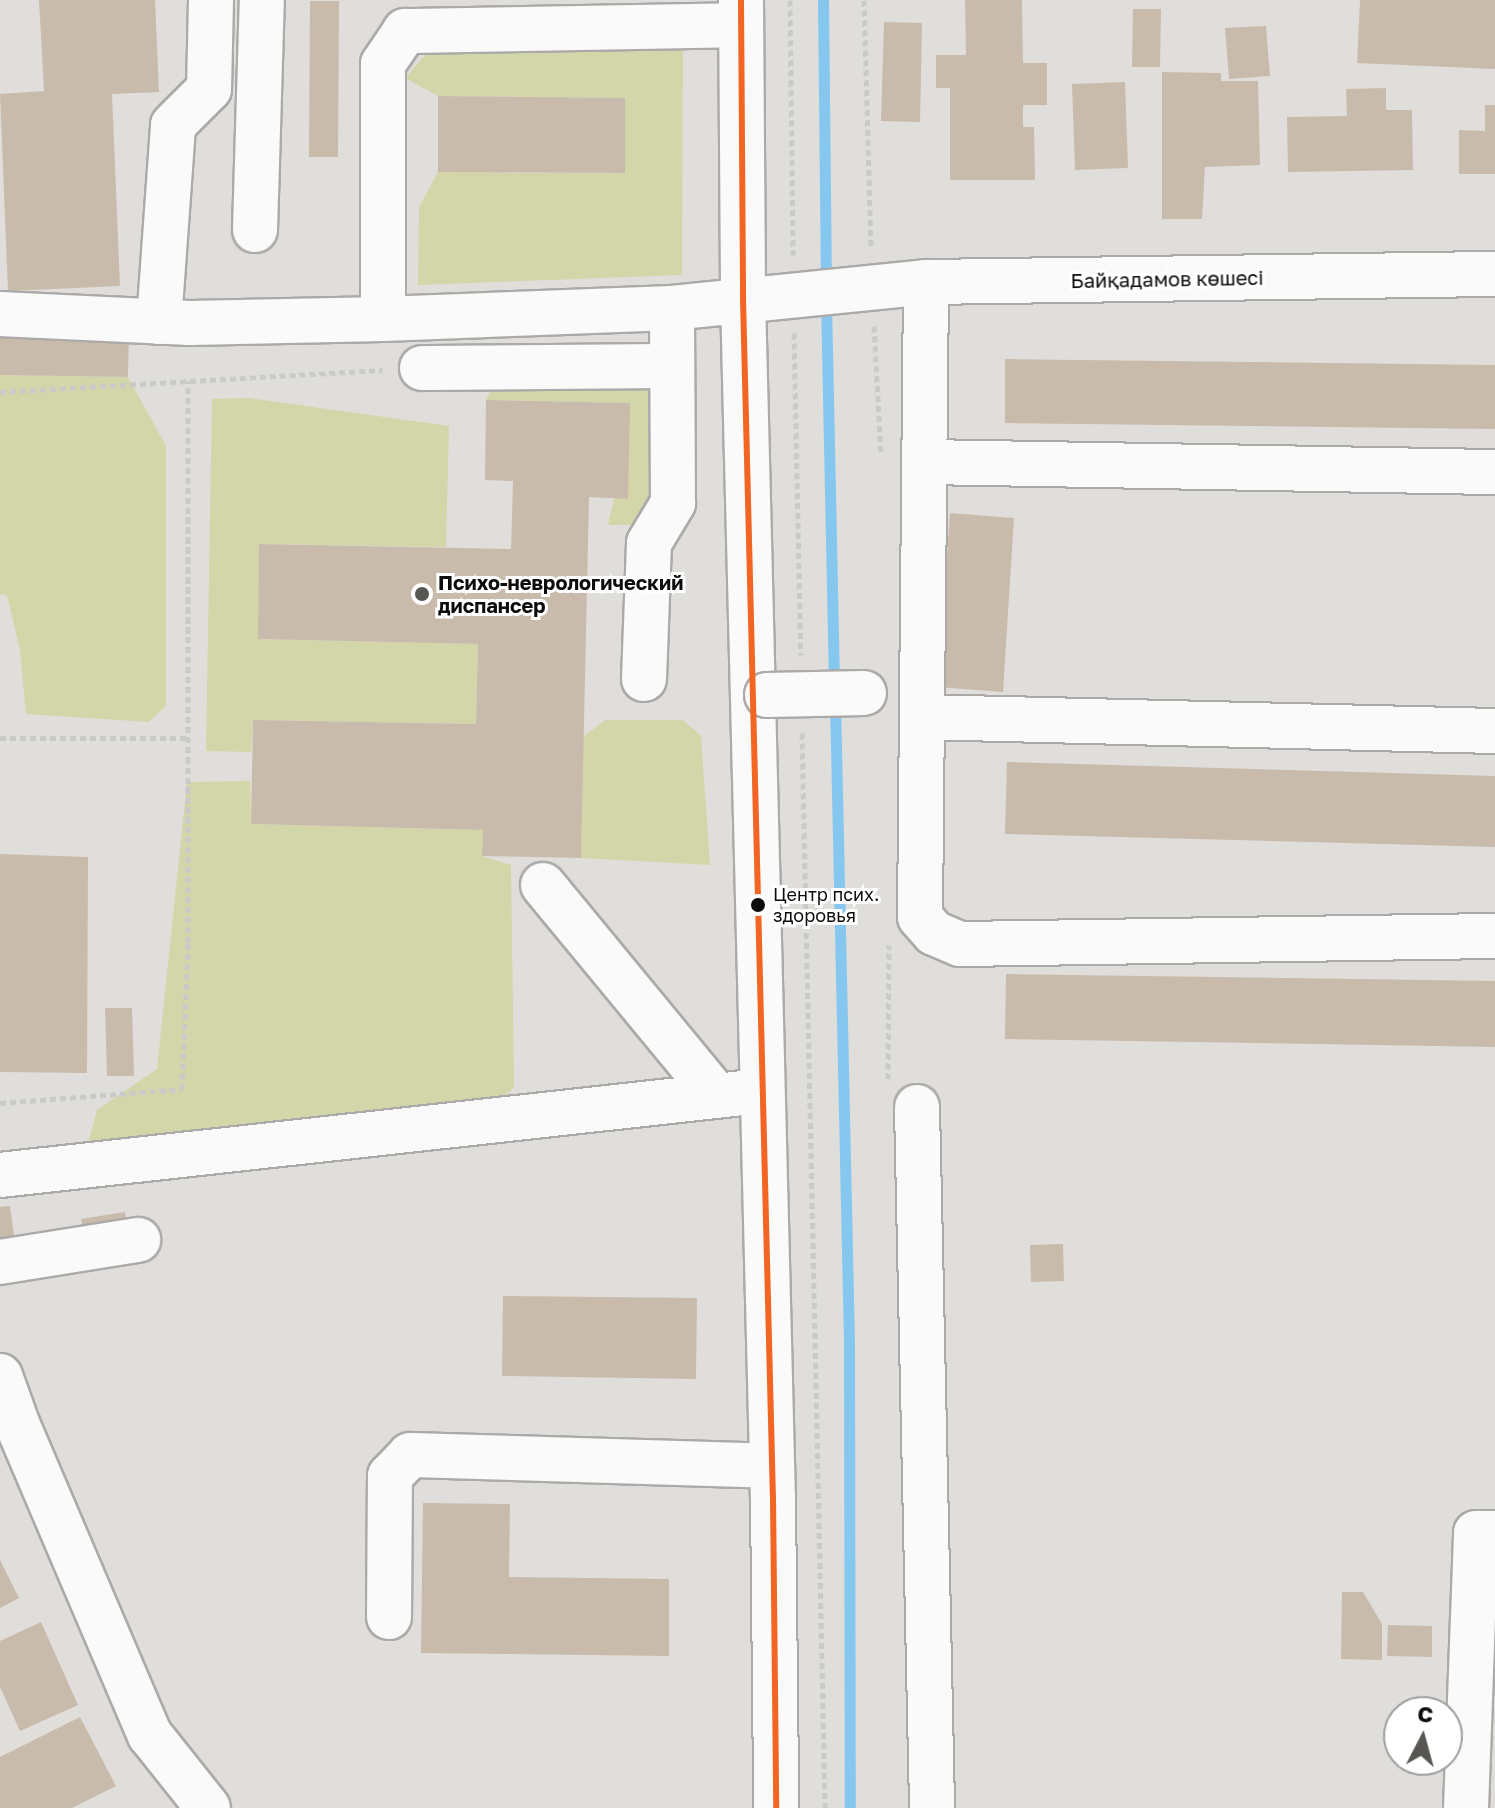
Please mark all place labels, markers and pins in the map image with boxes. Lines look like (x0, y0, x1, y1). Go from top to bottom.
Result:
place label: Психо-неврологический диспансер (438, 570, 683, 617)
marker: Психо-неврологический диспансер (413, 585, 431, 603)
place label: Центр псих. здоровья (773, 884, 879, 926)
marker: Центр псих. здоровья (750, 897, 766, 913)

